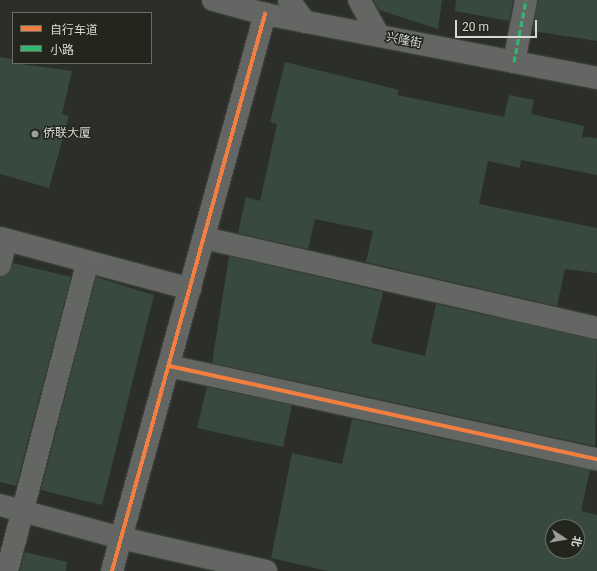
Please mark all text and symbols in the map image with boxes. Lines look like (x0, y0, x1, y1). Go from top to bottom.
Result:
legend (12, 12, 152, 64)
scale bar (457, 12, 539, 38)
text: 20 m (462, 20, 489, 34)
text: 自行车道 (50, 23, 98, 37)
street label: 兴隆街 (385, 30, 423, 52)
text: 小路 (50, 43, 74, 57)
place label: 侨联大厦 (43, 127, 91, 141)
marker: 侨联大厦 (30, 129, 40, 139)
north arrow (545, 519, 585, 559)
text: 北 (569, 535, 584, 548)

